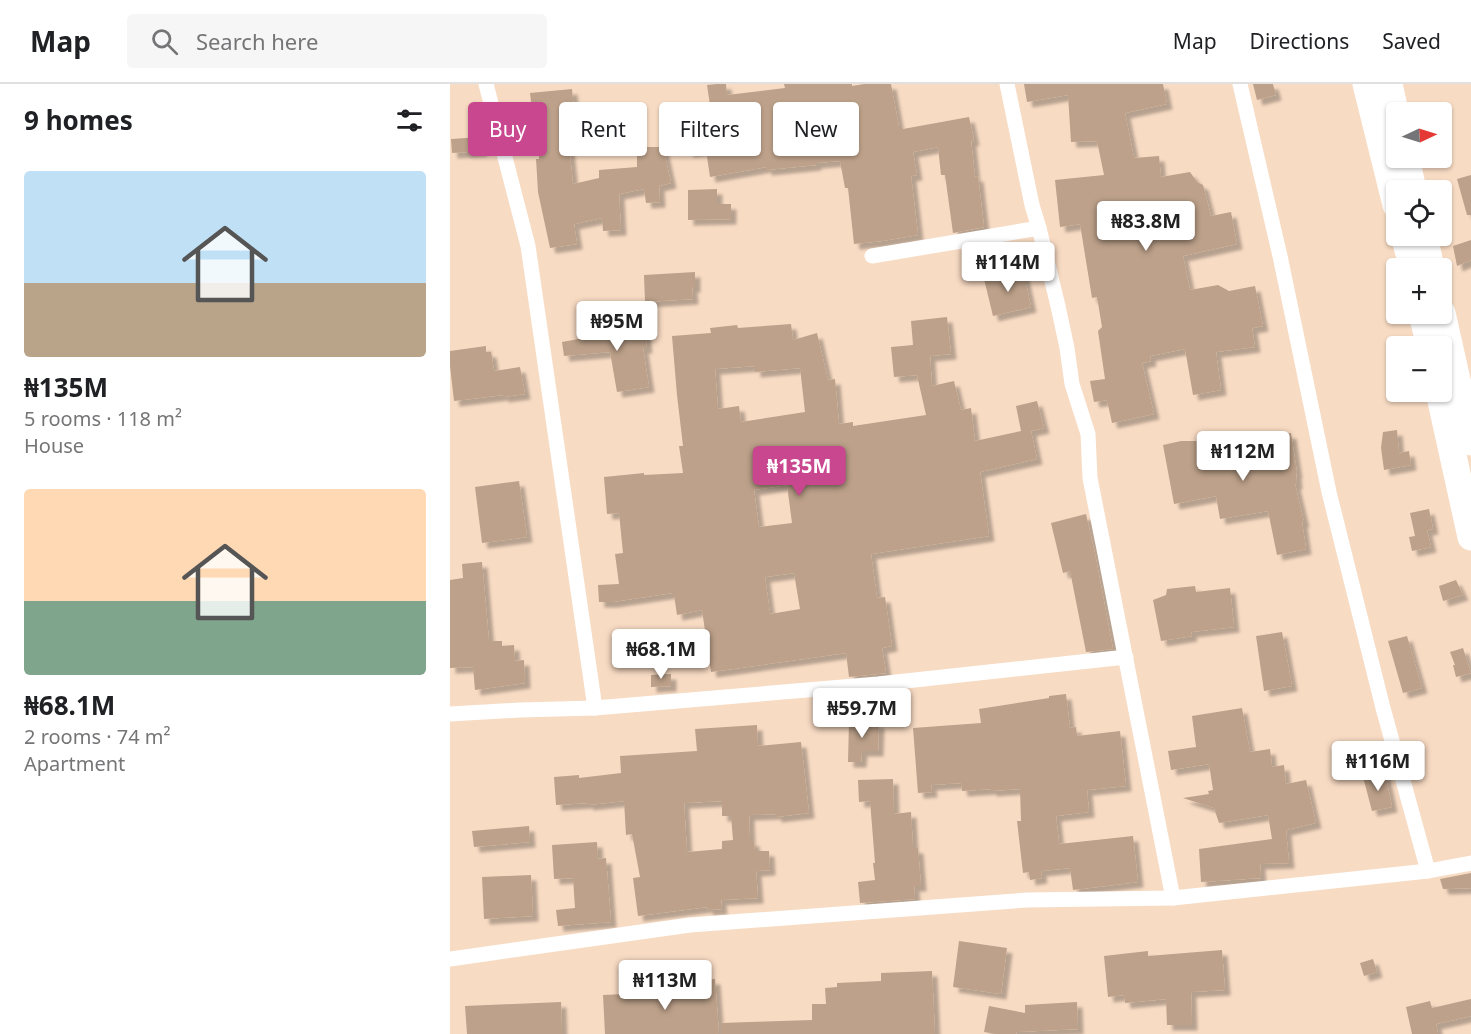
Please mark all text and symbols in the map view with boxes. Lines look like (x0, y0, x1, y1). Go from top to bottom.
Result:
search box (127, 14, 547, 68)
text: Map (30, 22, 91, 60)
icon: search (148, 25, 181, 58)
text: Search here (196, 26, 318, 56)
text: Map (1173, 27, 1217, 55)
text: Directions (1250, 27, 1349, 55)
text: Saved (1382, 27, 1441, 55)
text: 9 homes (24, 102, 133, 138)
chip: Buy (468, 102, 547, 156)
chip: Rent (559, 102, 647, 156)
chip: Filters (659, 102, 761, 156)
chip: New (773, 102, 859, 156)
north arrow (1386, 102, 1452, 168)
map controls (1386, 102, 1452, 402)
icon: filters (393, 104, 426, 137)
button: locate (1386, 180, 1452, 246)
pin: ₦83.8M (1097, 201, 1195, 252)
text: ₦83.8M (1111, 207, 1181, 234)
icon: home (171, 210, 279, 318)
pin: ₦114M (966, 242, 1050, 293)
text: ₦114M (976, 248, 1040, 275)
button: + (1386, 258, 1452, 324)
pin: ₦95M (581, 301, 653, 352)
text: ₦95M (590, 307, 644, 334)
button: − (1386, 336, 1452, 402)
text: ₦135M (24, 369, 108, 405)
text: 5 rooms · 118 m² (24, 405, 182, 432)
pin: ₦112M (1201, 431, 1285, 482)
text: House (24, 432, 84, 459)
text: ₦112M (1211, 437, 1275, 464)
pin: ₦135M (757, 446, 841, 497)
text: ₦135M (767, 452, 831, 479)
icon: home (171, 528, 279, 636)
pin: ₦68.1M (612, 629, 710, 680)
text: ₦68.1M (626, 635, 696, 662)
text: ₦68.1M (24, 687, 115, 723)
pin: ₦59.7M (813, 688, 911, 739)
text: ₦59.7M (827, 694, 897, 721)
text: 2 rooms · 74 m² (24, 723, 171, 750)
pin: ₦116M (1336, 741, 1420, 792)
text: ₦116M (1346, 747, 1410, 774)
text: Apartment (24, 750, 125, 777)
pin: ₦113M (623, 960, 707, 1011)
text: ₦113M (633, 966, 697, 993)

